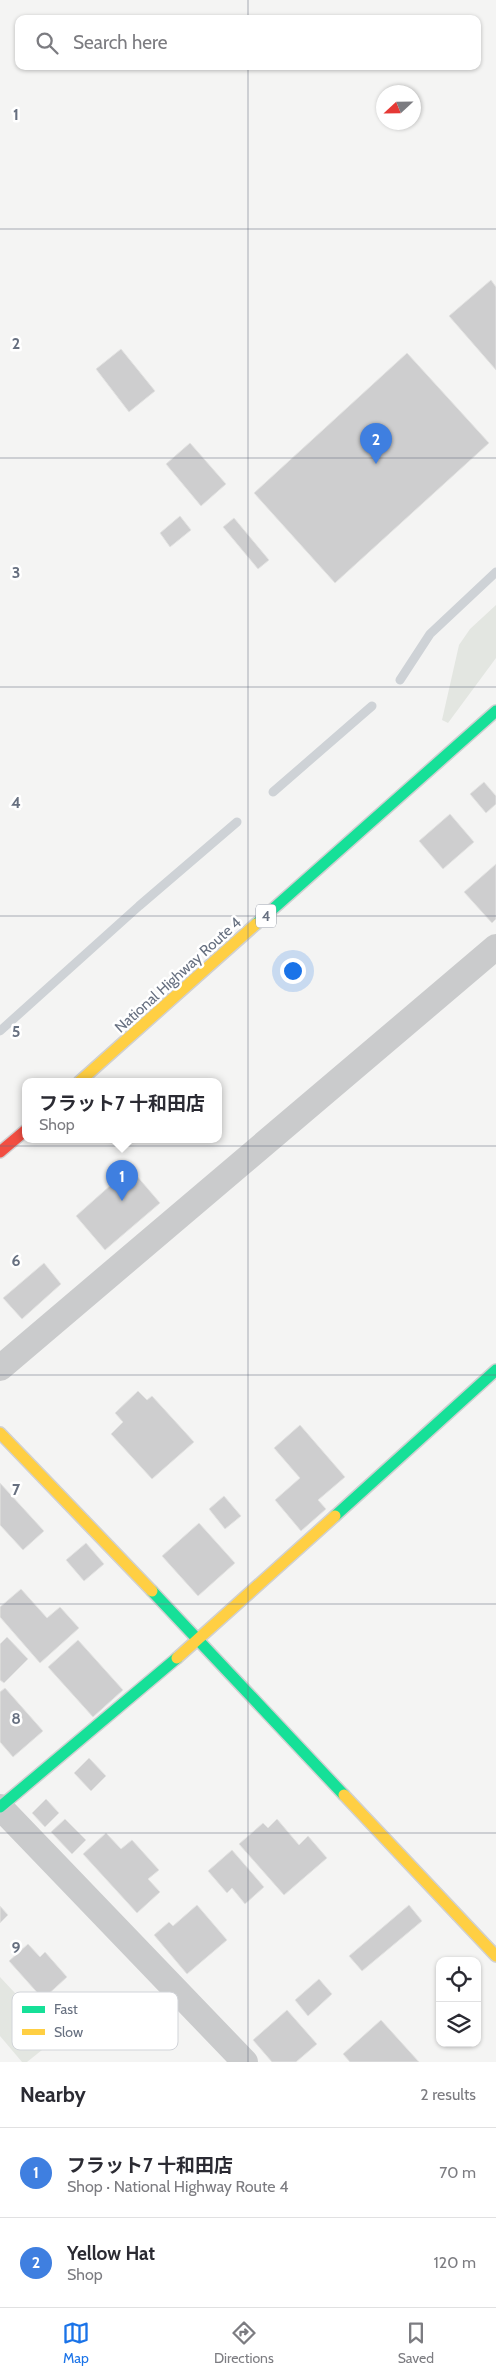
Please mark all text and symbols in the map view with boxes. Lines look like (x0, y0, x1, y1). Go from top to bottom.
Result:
search box (15, 15, 481, 70)
icon: search (33, 29, 61, 57)
text: Search here (73, 31, 167, 54)
north arrow (376, 85, 421, 130)
text: 1 (13, 105, 19, 124)
text: 2 (12, 334, 20, 353)
pin: 2 (360, 423, 392, 464)
text: 3 (12, 563, 20, 582)
text: 4 (11, 793, 21, 812)
road number: 4 (256, 904, 276, 928)
street label: National Highway Route 4 (111, 913, 245, 1036)
your location (280, 958, 306, 984)
text: 5 (12, 1022, 20, 1041)
popup (22, 1078, 222, 1143)
text: フラット7 十和田店 (39, 1092, 205, 1115)
text: Shop (39, 1115, 75, 1134)
pin: 1 (106, 1160, 138, 1201)
text: 6 (12, 1251, 21, 1270)
text: 7 (12, 1480, 21, 1499)
text: 8 (11, 1709, 21, 1728)
text: 9 (12, 1938, 21, 1957)
map controls (436, 1957, 481, 2047)
button: locate (436, 1957, 481, 2002)
legend (12, 1992, 178, 2050)
text: Fast (54, 2000, 78, 2018)
button: layers (436, 2002, 481, 2047)
text: Slow (54, 2023, 83, 2041)
text: Nearby (20, 2082, 86, 2107)
text: 2 results (420, 2085, 476, 2104)
text: フラット7 十和田店 (67, 2154, 233, 2177)
text: 1 (33, 2163, 39, 2182)
text: 70 m (439, 2163, 476, 2182)
text: Shop · National Highway Route 4 (67, 2177, 288, 2196)
text: Yellow Hat (67, 2242, 155, 2265)
text: 2 (32, 2253, 40, 2272)
text: 120 m (434, 2253, 476, 2272)
text: Shop (67, 2265, 103, 2284)
tab: Map (62, 2319, 90, 2367)
tab: Directions (214, 2319, 274, 2367)
tab: Saved (398, 2319, 434, 2367)

